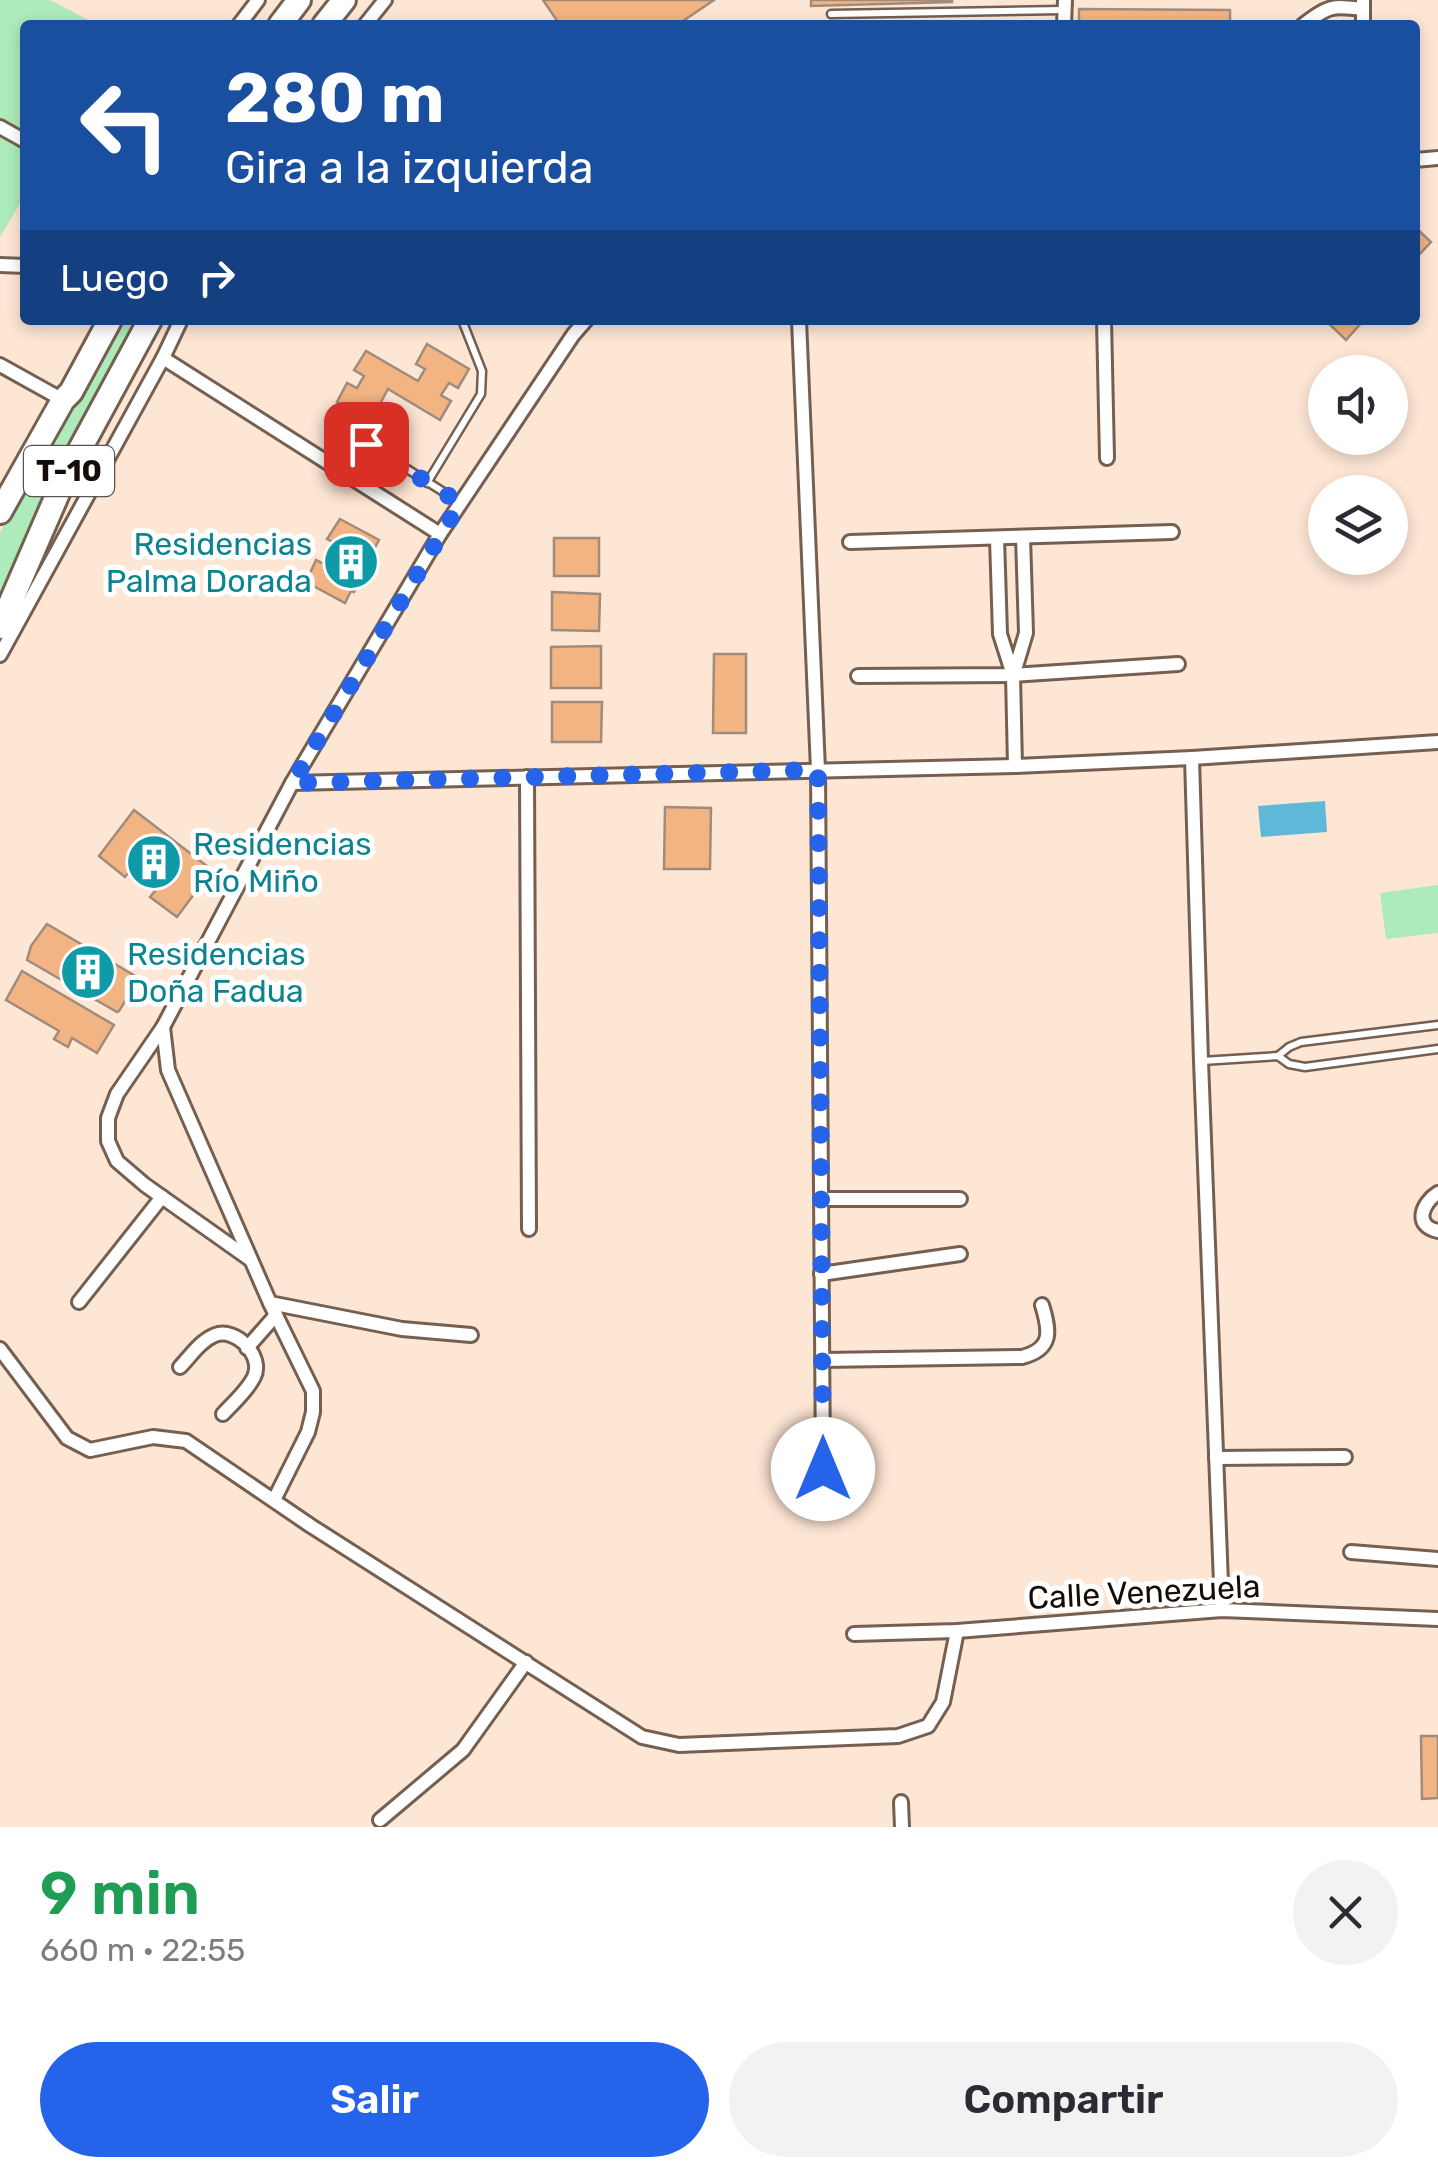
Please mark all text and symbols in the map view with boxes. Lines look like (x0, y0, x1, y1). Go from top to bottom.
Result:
text: 280 m (225, 57, 445, 140)
icon: left (60, 60, 190, 190)
text: Gira a la izquierda (225, 141, 594, 194)
icon: right (189, 250, 244, 305)
text: Luego (60, 255, 169, 301)
map controls (1308, 355, 1408, 575)
button: sound (1308, 355, 1408, 455)
pin (324, 402, 409, 487)
icon: arrive (339, 417, 394, 472)
road number: T-10 (24, 446, 114, 496)
button: layers (1308, 475, 1408, 575)
place label: Residencias Palma Dorada (106, 525, 312, 600)
building icon: Residencias Palma Dorada (321, 532, 381, 592)
place label: Residencias Río Miño (193, 825, 372, 900)
building icon: Residencias Río Miño (124, 832, 184, 892)
place label: Residencias Doña Fadua (127, 935, 306, 1010)
building icon: Residencias Doña Fadua (58, 942, 118, 1002)
position arrow (771, 1417, 875, 1521)
street label: Calle Venezuela (1027, 1567, 1261, 1617)
text: 9 min (40, 1858, 200, 1929)
button: close (1293, 1860, 1398, 1965)
text: 660 m · 22:55 (40, 1931, 245, 1969)
button: Salir (40, 2042, 709, 2157)
button: Compartir (729, 2042, 1398, 2157)

